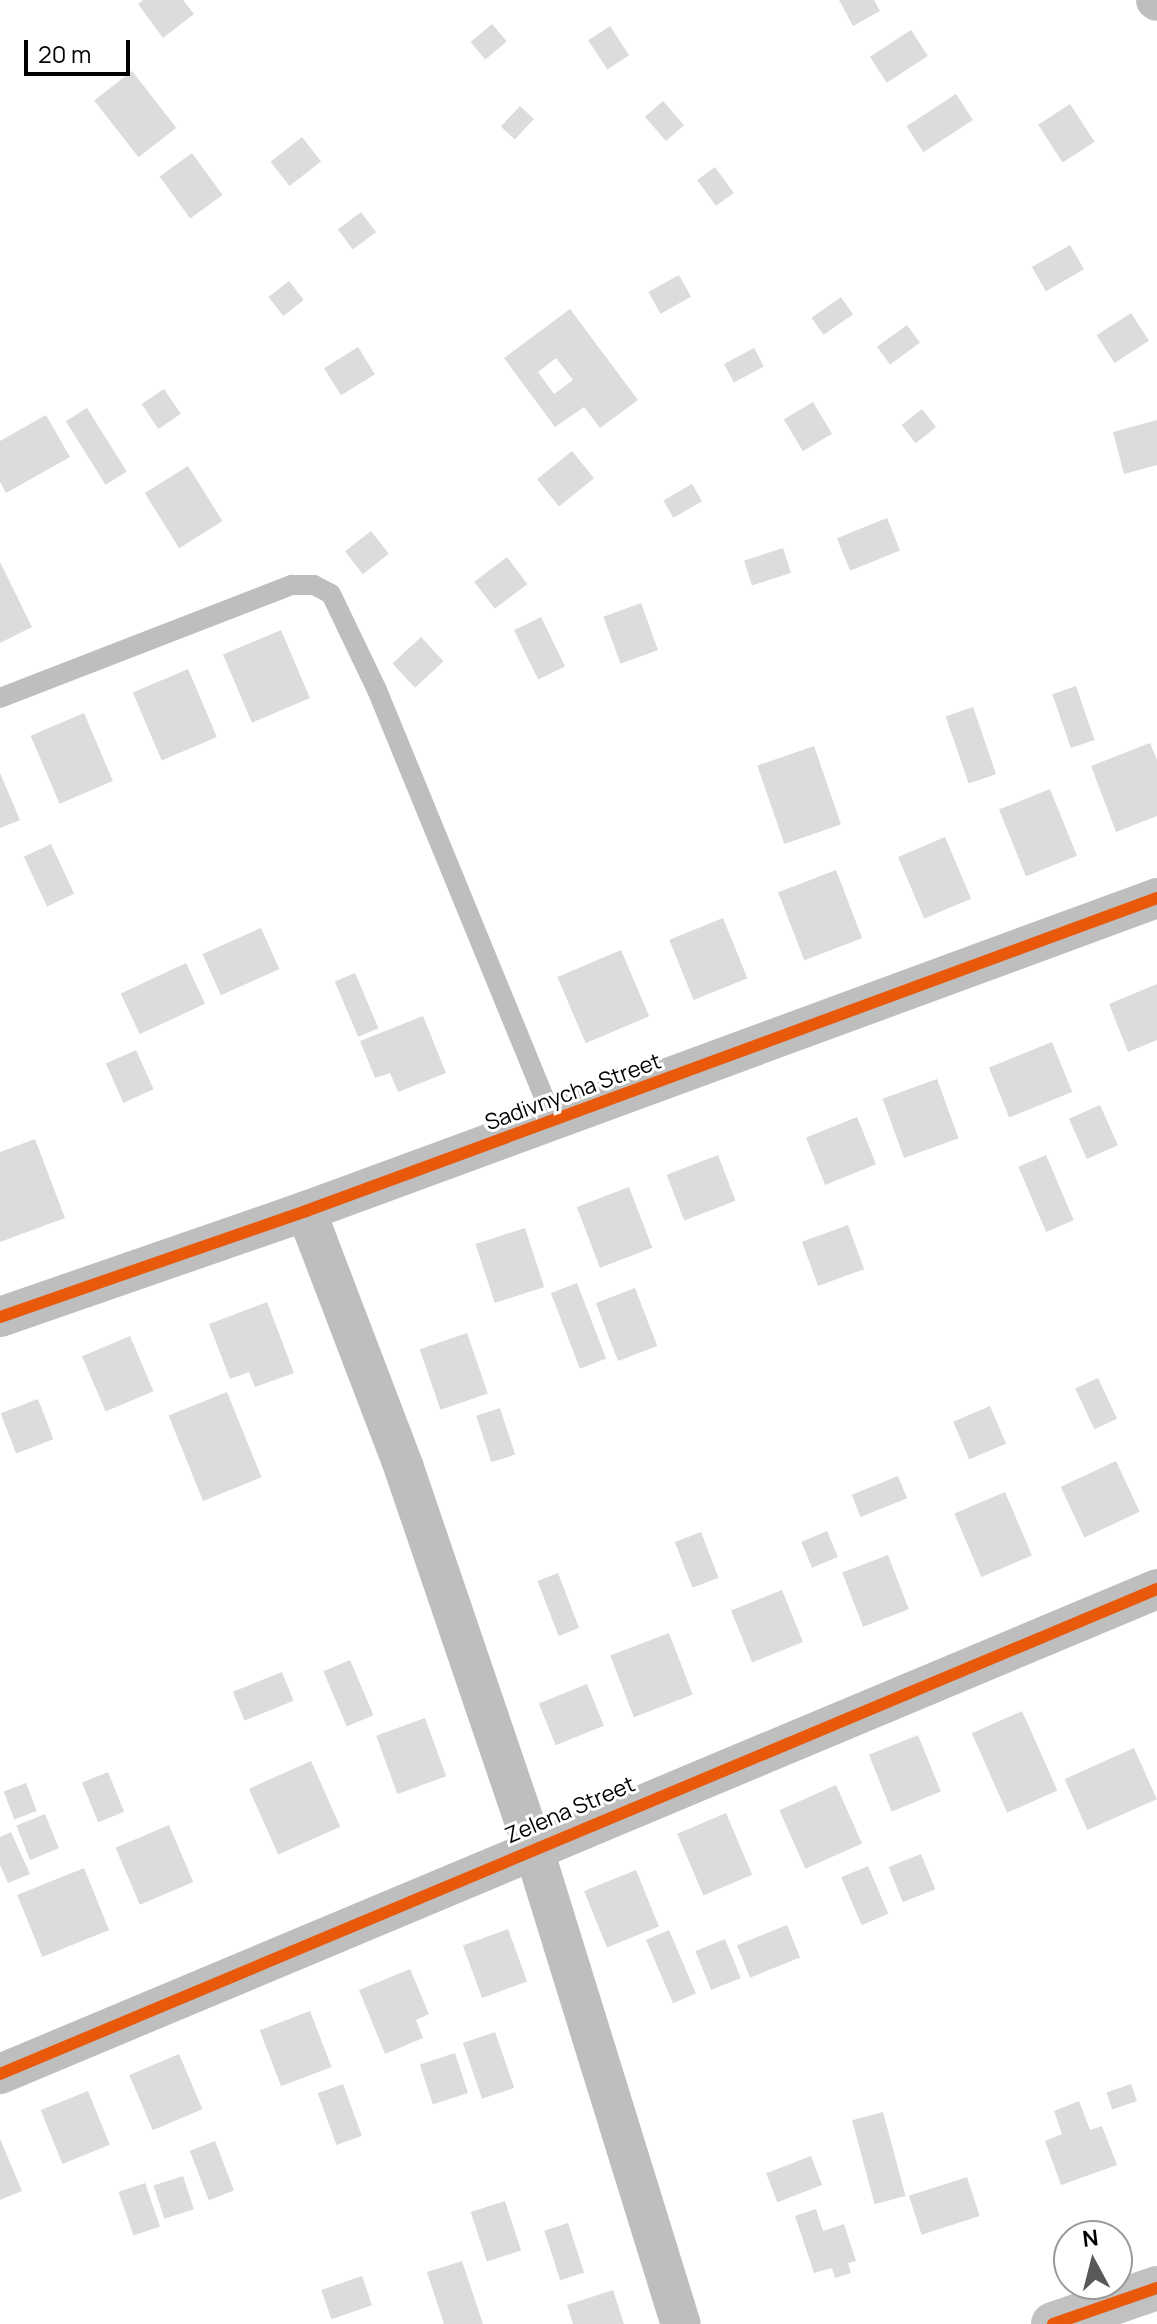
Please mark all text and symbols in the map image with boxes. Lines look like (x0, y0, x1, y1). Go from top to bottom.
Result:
scale bar (28, 24, 134, 74)
text: 20 m (38, 37, 91, 70)
street label: Sadivnycha Street (481, 1048, 665, 1136)
street label: Zelena Street (501, 1771, 639, 1849)
north arrow (1053, 2220, 1133, 2300)
text: N (1081, 2222, 1100, 2254)

